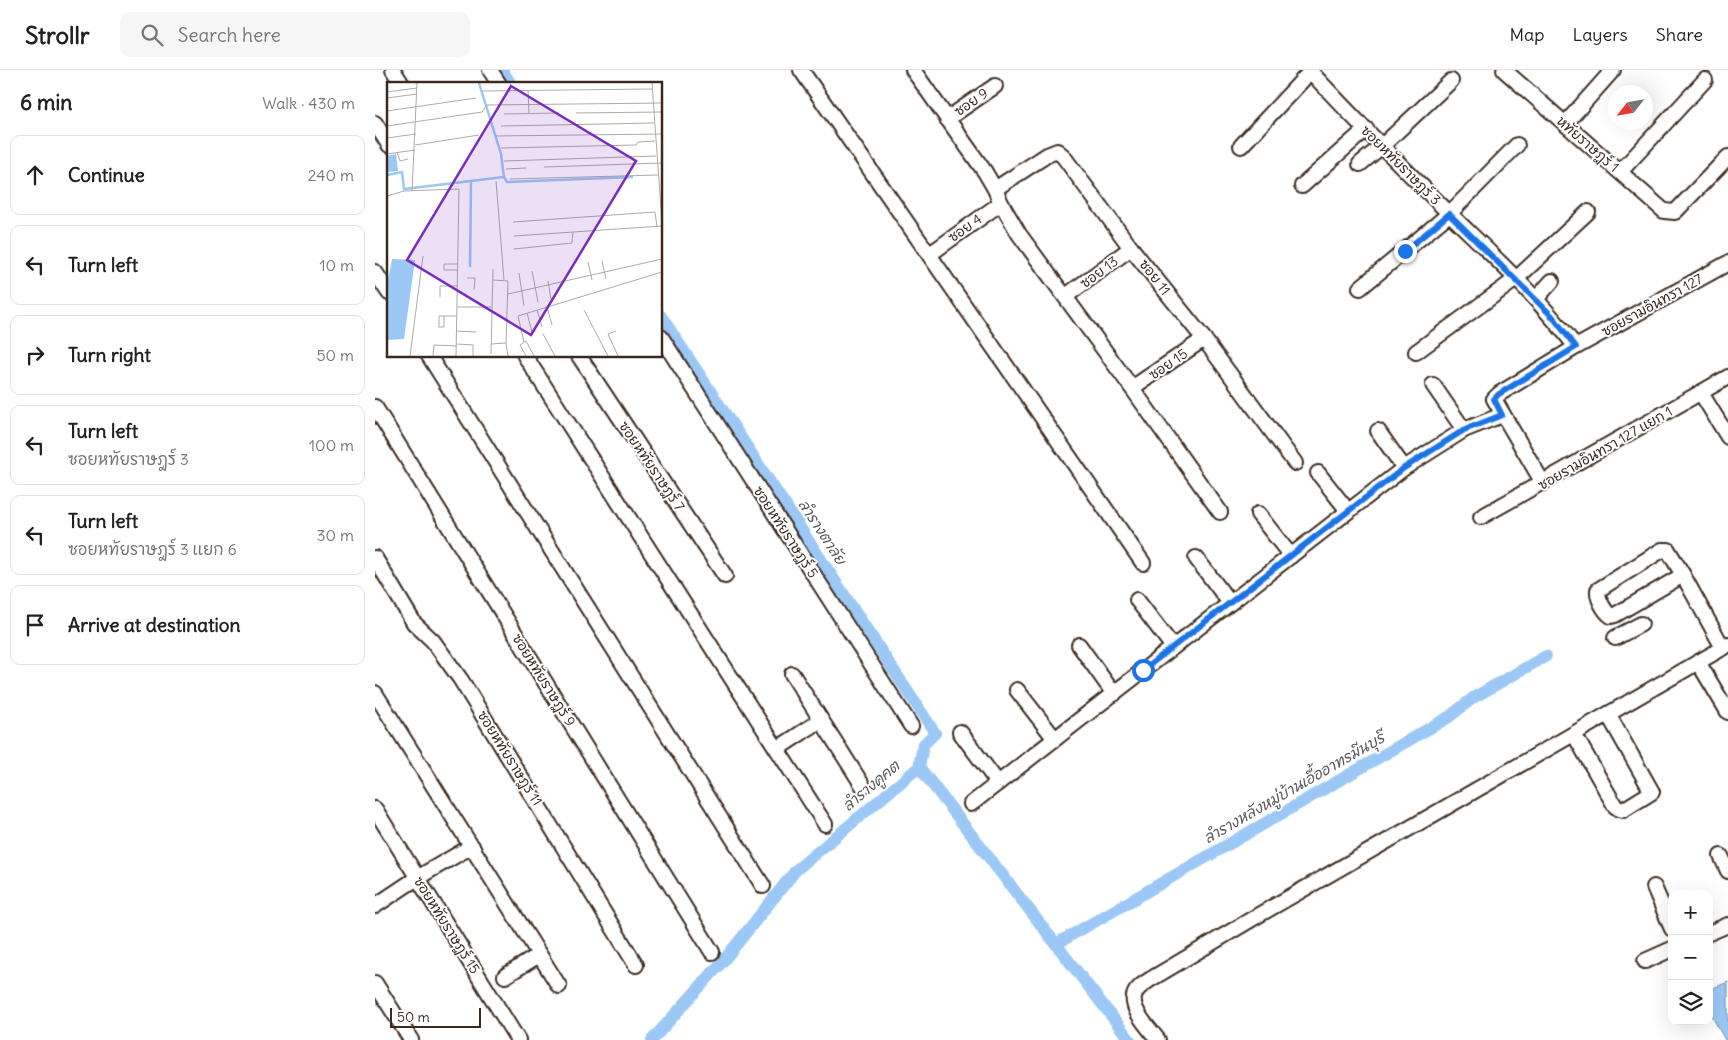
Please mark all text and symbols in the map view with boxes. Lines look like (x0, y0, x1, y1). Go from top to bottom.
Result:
search box (120, 12, 470, 57)
text: Strollr (25, 20, 90, 50)
icon: search (138, 21, 166, 49)
text: Search here (178, 23, 281, 47)
text: Map (1509, 23, 1544, 46)
text: Layers (1572, 23, 1628, 46)
text: Share (1656, 23, 1703, 46)
inset map (387, 82, 663, 358)
street label: ซอย 9 (950, 84, 992, 120)
north arrow (1608, 85, 1653, 130)
text: 6 min (20, 89, 72, 116)
text: Walk · 430 m (262, 93, 355, 113)
street label: หทัยราษฎร์ 1 (1553, 112, 1623, 176)
street label: ซอยหทัยราษฎร์ 3 (1357, 121, 1445, 209)
icon: ahead (21, 161, 49, 189)
text: Continue (68, 163, 145, 187)
text: 240 m (308, 165, 354, 185)
street label: ซอย 4 (944, 210, 986, 246)
route end (1394, 240, 1417, 263)
icon: left (21, 251, 49, 279)
street label: ซอย 13 (1076, 252, 1122, 292)
text: Turn left (68, 253, 138, 277)
text: 10 m (319, 255, 354, 275)
street label: ซอย 11 (1135, 255, 1175, 299)
street label: ซอยรามอินทรา 127 (1598, 270, 1706, 340)
icon: right (21, 341, 49, 369)
text: Turn right (68, 343, 151, 367)
text: 50 m (316, 345, 354, 365)
street label: ซอย 15 (1145, 345, 1191, 383)
street label: ซอยรามอินทรา 127 แยก 1 (1535, 402, 1675, 494)
street label: ซอยหทัยราษฎร์ 7 (615, 418, 689, 515)
text: Turn left (68, 419, 138, 443)
icon: left (21, 431, 49, 459)
text: 100 m (309, 435, 354, 455)
text: ซอยหทัยราษฎร์ 3 (68, 449, 189, 469)
street label: ซอยหทัยราษฎร์ 5 (750, 483, 822, 581)
water label: ลำรางตาลัย (794, 496, 851, 569)
text: Turn left (68, 509, 138, 533)
icon: left (21, 521, 49, 549)
text: 30 m (317, 525, 354, 545)
text: ซอยหทัยราษฎร์ 3 แยก 6 (68, 539, 237, 559)
icon: arrive (21, 611, 49, 639)
text: Arrive at destination (68, 613, 241, 637)
street label: ซอยหทัยราษฎร์ 9 (508, 630, 580, 730)
route start (1132, 659, 1155, 682)
street label: ซอยหทัยราษฎร์ 11 (474, 707, 546, 809)
water label: ลำรางหลังหมู่บ้านเอื้ออาทรมีนบุรี (1198, 723, 1392, 849)
water label: ลำรางคูคต (838, 755, 905, 816)
street label: ซอยหทัยราษฎร์ 15 (410, 873, 484, 977)
map controls (1668, 890, 1713, 1025)
button: + (1668, 890, 1713, 935)
button: − (1668, 935, 1713, 980)
button: layers (1668, 980, 1713, 1025)
scale bar (390, 1005, 481, 1028)
text: 50 m (397, 1008, 430, 1026)

